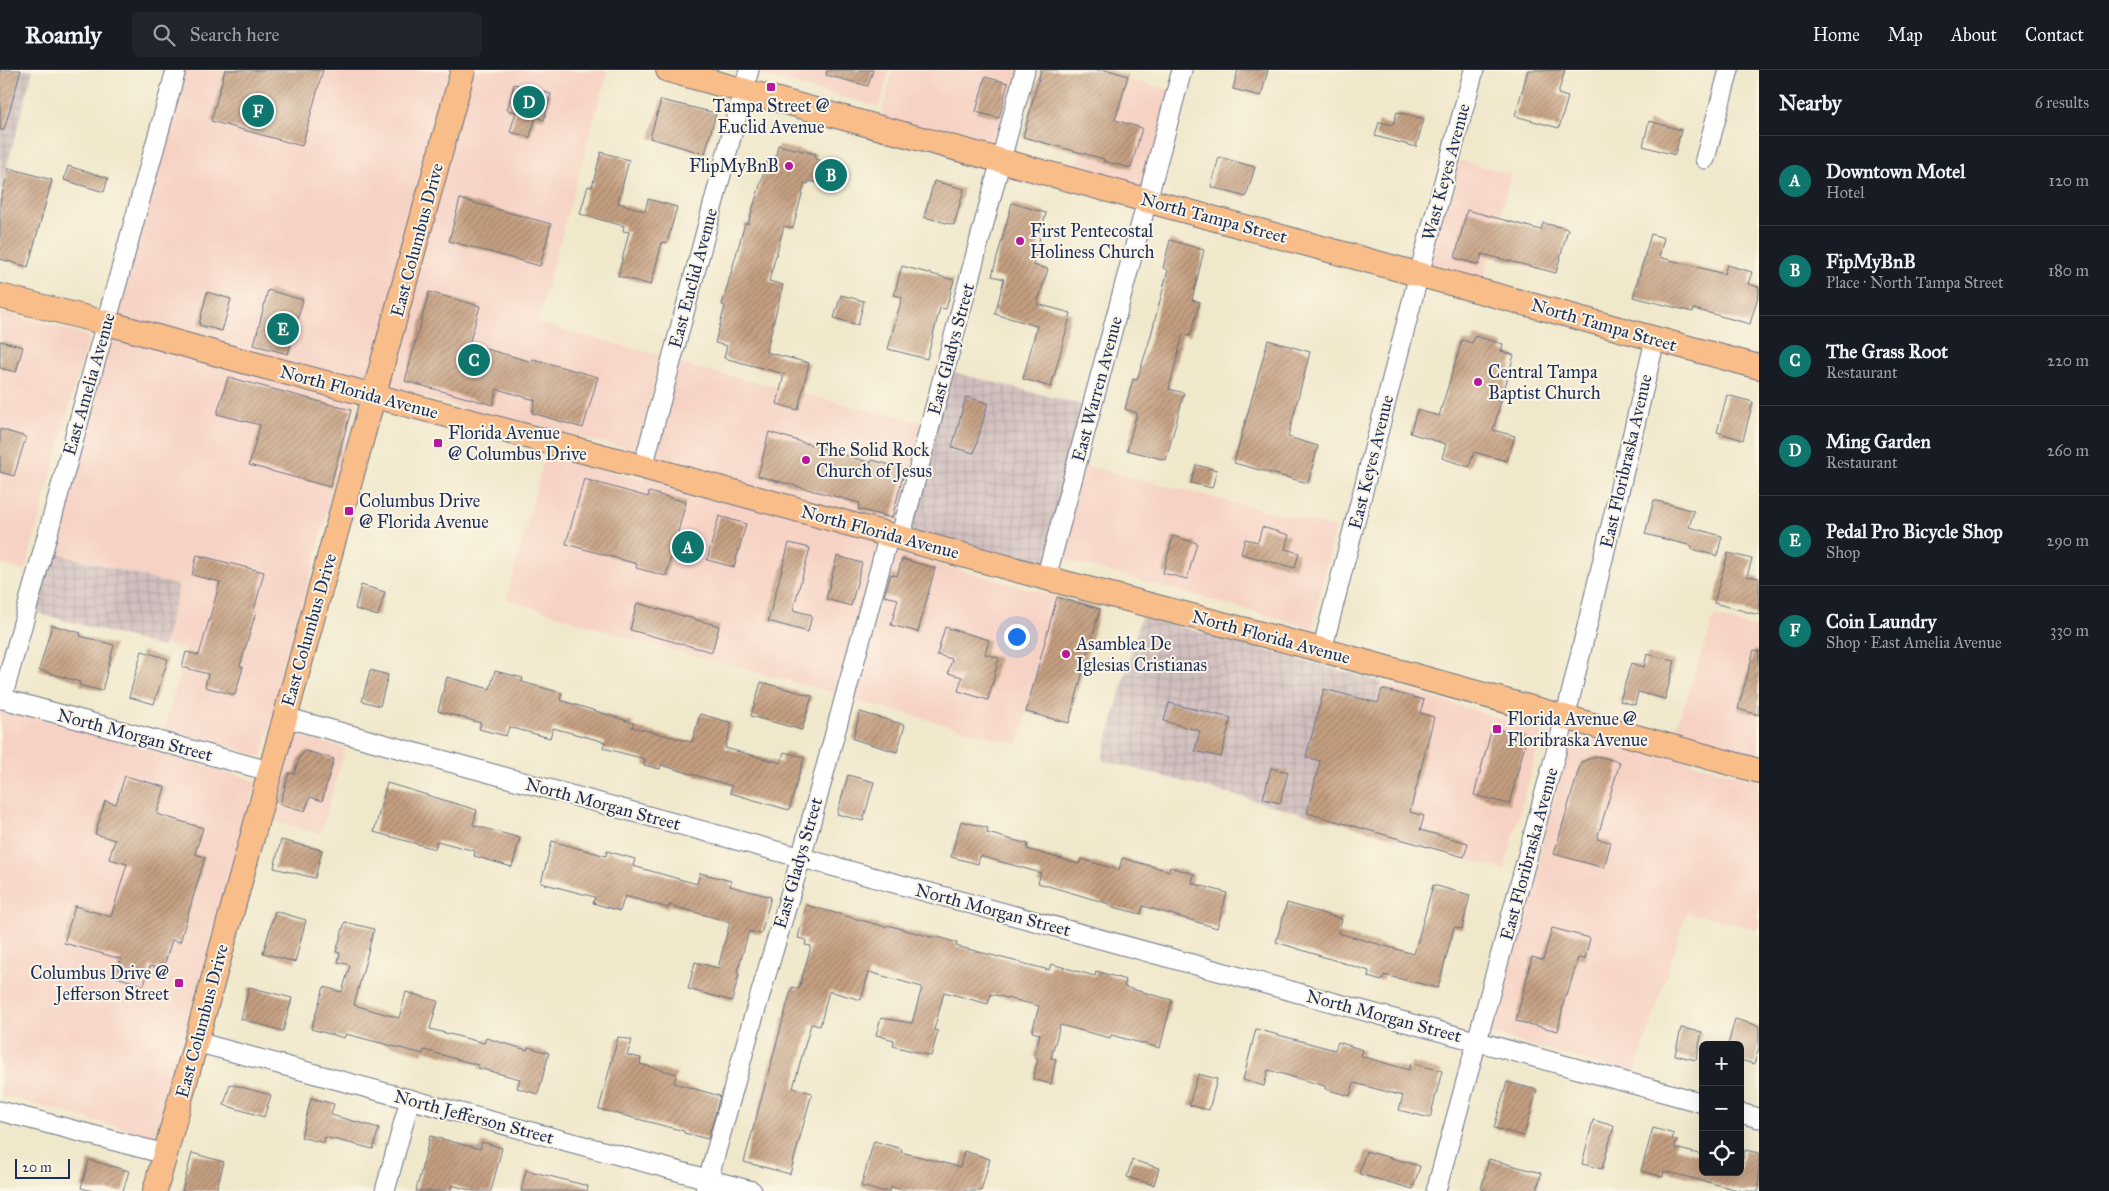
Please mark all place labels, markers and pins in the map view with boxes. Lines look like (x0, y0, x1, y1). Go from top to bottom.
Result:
marker: Tampa Street @ Euclid Avenue (765, 81, 777, 93)
pin: D (513, 83, 545, 121)
pin: F (242, 92, 274, 130)
place label: Tampa Street @ Euclid Avenue (713, 95, 830, 138)
place label: FlipMyBnB (689, 155, 779, 177)
pin: B (815, 156, 847, 194)
marker: FlipMyBnB (783, 160, 795, 172)
place label: First Pentecostal Holiness Church (1030, 220, 1155, 263)
marker: First Pentecostal Holiness Church (1014, 235, 1026, 247)
pin: E (267, 310, 299, 348)
pin: C (458, 341, 490, 379)
place label: Central Tampa Baptist Church (1488, 361, 1601, 404)
marker: Central Tampa Baptist Church (1472, 376, 1484, 388)
place label: Florida Avenue @ Columbus Drive (448, 422, 587, 465)
marker: Florida Avenue @ Columbus Drive (432, 437, 444, 449)
place label: The Solid Rock Church of Jesus (816, 439, 932, 483)
marker: The Solid Rock Church of Jesus (800, 454, 812, 466)
place label: Columbus Drive @ Florida Avenue (359, 490, 489, 533)
marker: Columbus Drive @ Florida Avenue (343, 505, 355, 517)
pin: A (672, 528, 704, 566)
place label: Asamblea De Iglesias Cristianas (1075, 633, 1207, 677)
marker: Asamblea De Iglesias Cristianas (1060, 648, 1072, 660)
place label: Florida Avenue @ Floribraska Avenue (1507, 708, 1648, 751)
marker: Florida Avenue @ Floribraska Avenue (1491, 723, 1503, 735)
place label: Columbus Drive @ Jefferson Street (30, 962, 170, 1006)
marker: Columbus Drive @ Jefferson Street (173, 977, 185, 989)

